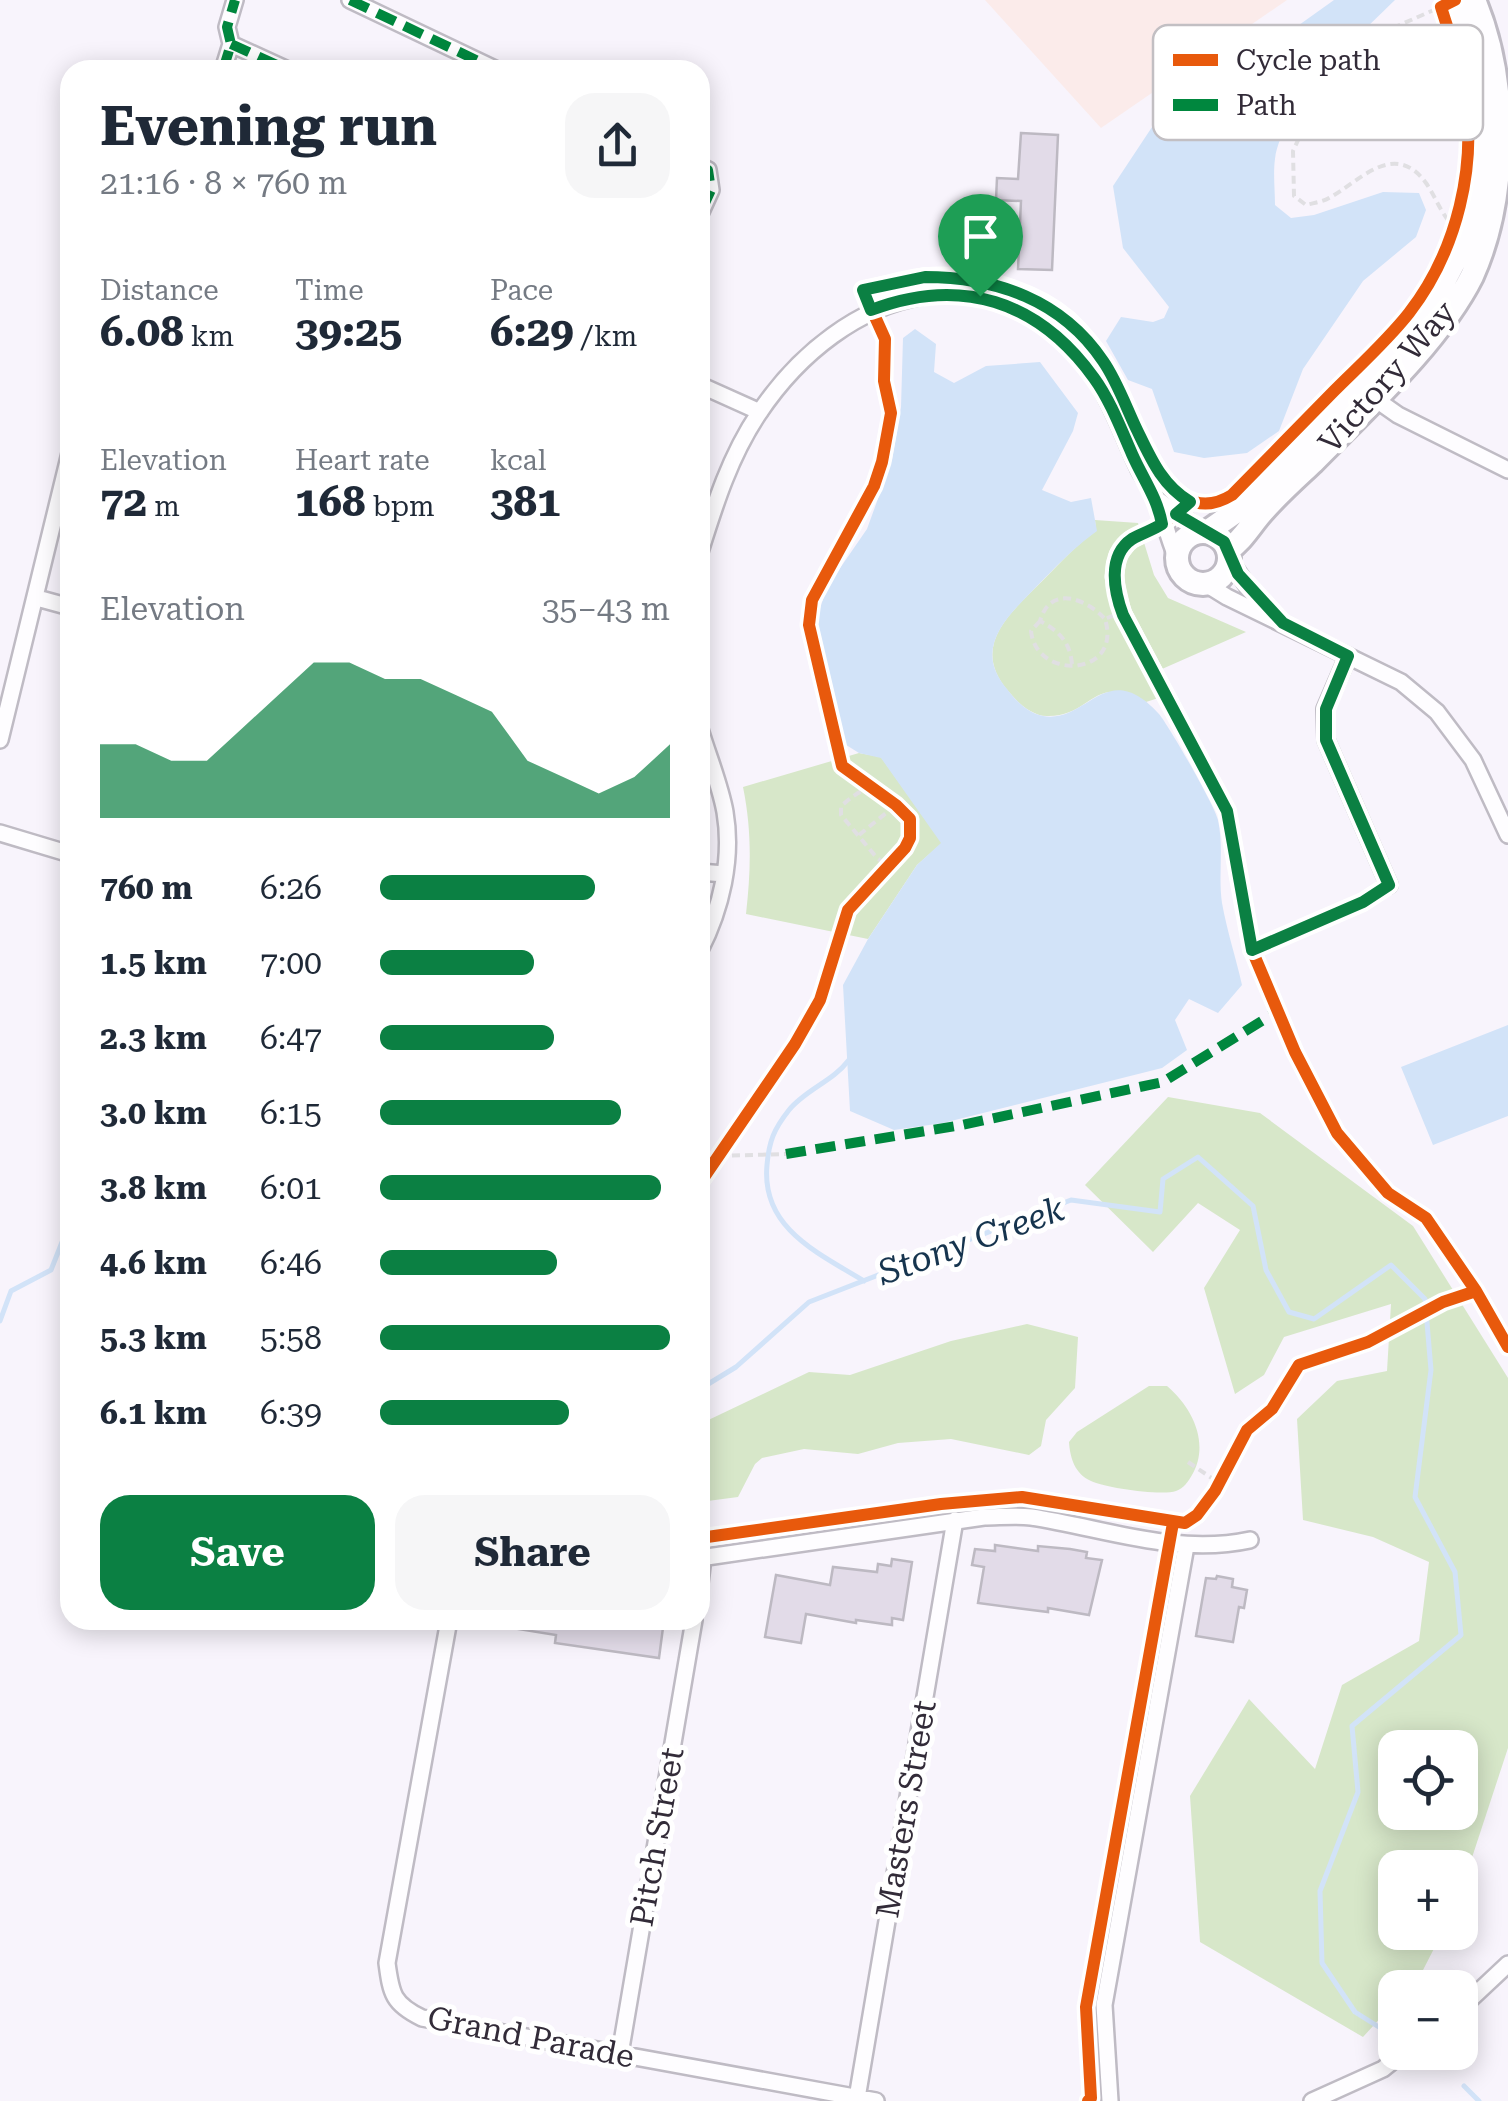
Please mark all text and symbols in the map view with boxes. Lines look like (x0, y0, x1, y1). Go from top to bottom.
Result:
legend (1153, 25, 1483, 140)
text: Cycle path (1236, 44, 1381, 77)
text: Path (1236, 89, 1297, 122)
button: share (565, 93, 670, 198)
text: Evening run (100, 94, 437, 158)
text: 21:16 · 8 × 760 m (100, 164, 347, 202)
pin (938, 194, 1023, 297)
icon: arrive (953, 209, 1008, 264)
text: Distance (100, 274, 219, 307)
text: Time (295, 274, 364, 307)
text: Pace (490, 274, 553, 307)
street label: Victory Way (1311, 293, 1463, 461)
text: 6.08 (100, 307, 184, 356)
text: 39:25 (295, 307, 402, 356)
text: 6:29 (490, 307, 574, 356)
text: km (184, 320, 234, 353)
text: /km (574, 320, 637, 353)
text: Elevation (100, 444, 227, 477)
text: Heart rate (295, 444, 430, 477)
text: kcal (490, 444, 546, 477)
text: 72 (100, 477, 147, 526)
text: 168 (295, 477, 366, 526)
text: 381 (490, 477, 561, 526)
text: m (147, 490, 180, 523)
text: bpm (366, 490, 435, 523)
text: Elevation (100, 590, 245, 628)
text: 35–43 m (542, 590, 670, 628)
text: 760 m (100, 869, 193, 907)
text: 6:26 (260, 869, 322, 907)
text: 1.5 km (100, 944, 207, 982)
text: 7:00 (260, 944, 322, 982)
text: 2.3 km (100, 1019, 207, 1057)
text: 6:47 (260, 1019, 322, 1057)
text: 3.0 km (100, 1094, 207, 1132)
text: 6:15 (260, 1094, 322, 1132)
text: 3.8 km (100, 1169, 207, 1207)
text: 6:01 (260, 1169, 322, 1207)
water label: Stony Creek (871, 1188, 1070, 1294)
text: 4.6 km (100, 1244, 207, 1282)
text: 6:46 (260, 1244, 322, 1282)
text: 5.3 km (100, 1319, 207, 1357)
text: 5:58 (260, 1319, 322, 1357)
text: 6.1 km (100, 1394, 207, 1432)
text: 6:39 (260, 1394, 322, 1432)
button: Save (100, 1495, 375, 1610)
button: Share (395, 1495, 670, 1610)
street label: Masters Street (868, 1697, 944, 1921)
map controls (1378, 1730, 1478, 2070)
button: locate (1378, 1730, 1478, 1830)
street label: Pitch Street (623, 1745, 691, 1929)
button: + (1378, 1850, 1478, 1950)
button: − (1378, 1970, 1478, 2070)
street label: Grand Parade (425, 1998, 637, 2076)

